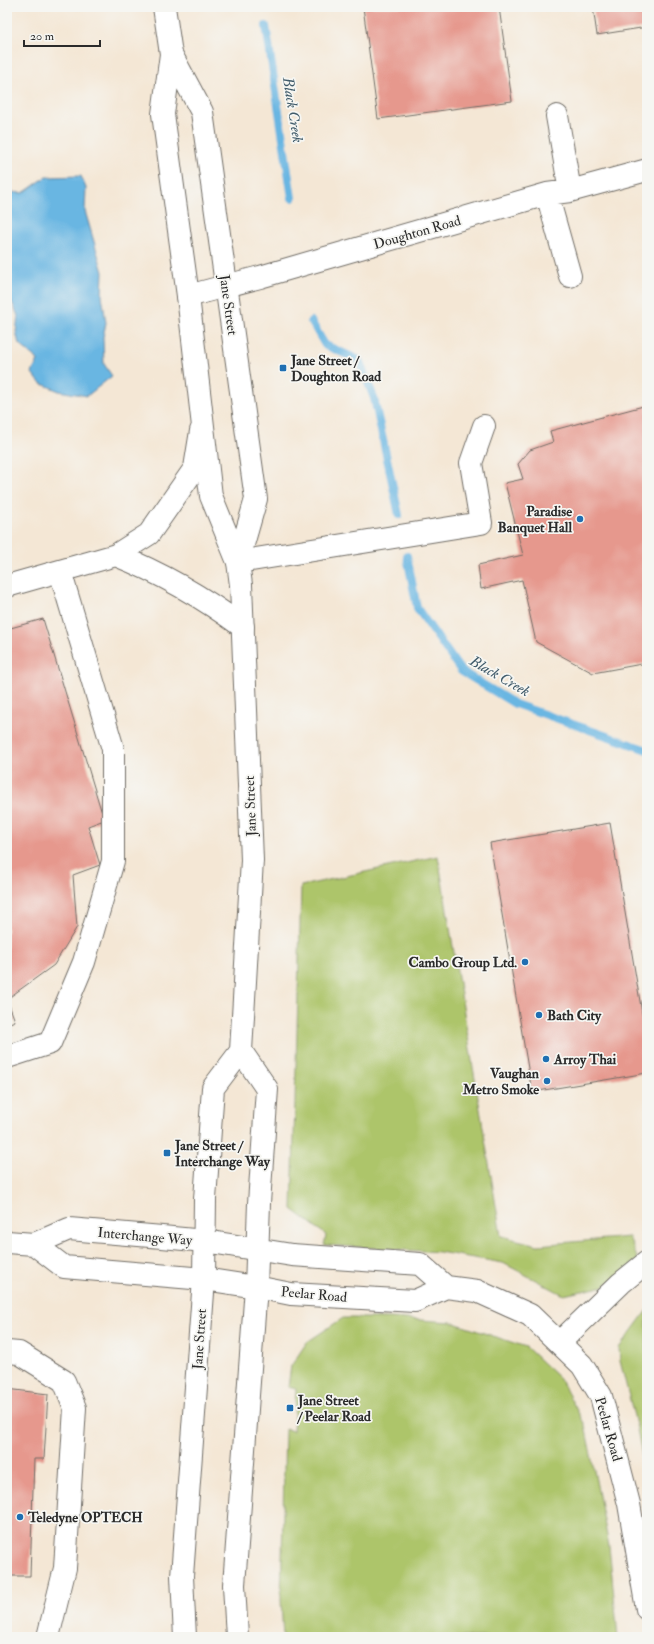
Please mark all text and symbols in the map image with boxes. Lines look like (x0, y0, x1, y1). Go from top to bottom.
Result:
scale bar (24, 22, 100, 48)
text: 20 m (30, 29, 55, 44)
water label: Black Creek (278, 75, 307, 144)
street label: Doughton Road (371, 212, 463, 253)
street label: Jane Street (216, 273, 241, 337)
place label: Jane Street / Doughton Road (290, 352, 381, 386)
marker: Jane Street / Doughton Road (278, 363, 288, 373)
place label: Paradise Banquet Hall (498, 503, 572, 537)
marker: Paradise Banquet Hall (575, 514, 585, 524)
water label: Black Creek (465, 651, 533, 701)
street label: Jane Street (241, 775, 260, 838)
place label: Cambo Group Ltd. (409, 954, 517, 972)
marker: Cambo Group Ltd. (520, 957, 530, 967)
place label: Bath City (547, 1007, 602, 1025)
marker: Bath City (534, 1010, 544, 1020)
place label: Arroy Thai (553, 1051, 617, 1069)
marker: Arroy Thai (541, 1054, 551, 1064)
place label: Vaughan Metro Smoke (462, 1065, 540, 1098)
marker: Vaughan Metro Smoke (542, 1076, 552, 1086)
place label: Jane Street / Interchange Way (174, 1137, 271, 1171)
marker: Jane Street / Interchange Way (162, 1148, 172, 1158)
street label: Interchange Way (97, 1224, 194, 1250)
street label: Peelar Road (280, 1283, 348, 1306)
street label: Jane Street (189, 1308, 210, 1371)
place label: Jane Street / Peelar Road (296, 1392, 371, 1425)
street label: Peelar Road (591, 1395, 626, 1463)
marker: Jane Street / Peelar Road (285, 1403, 295, 1413)
place label: Teledyne OPTECH (27, 1509, 143, 1527)
marker: Teledyne OPTECH (15, 1512, 25, 1522)

